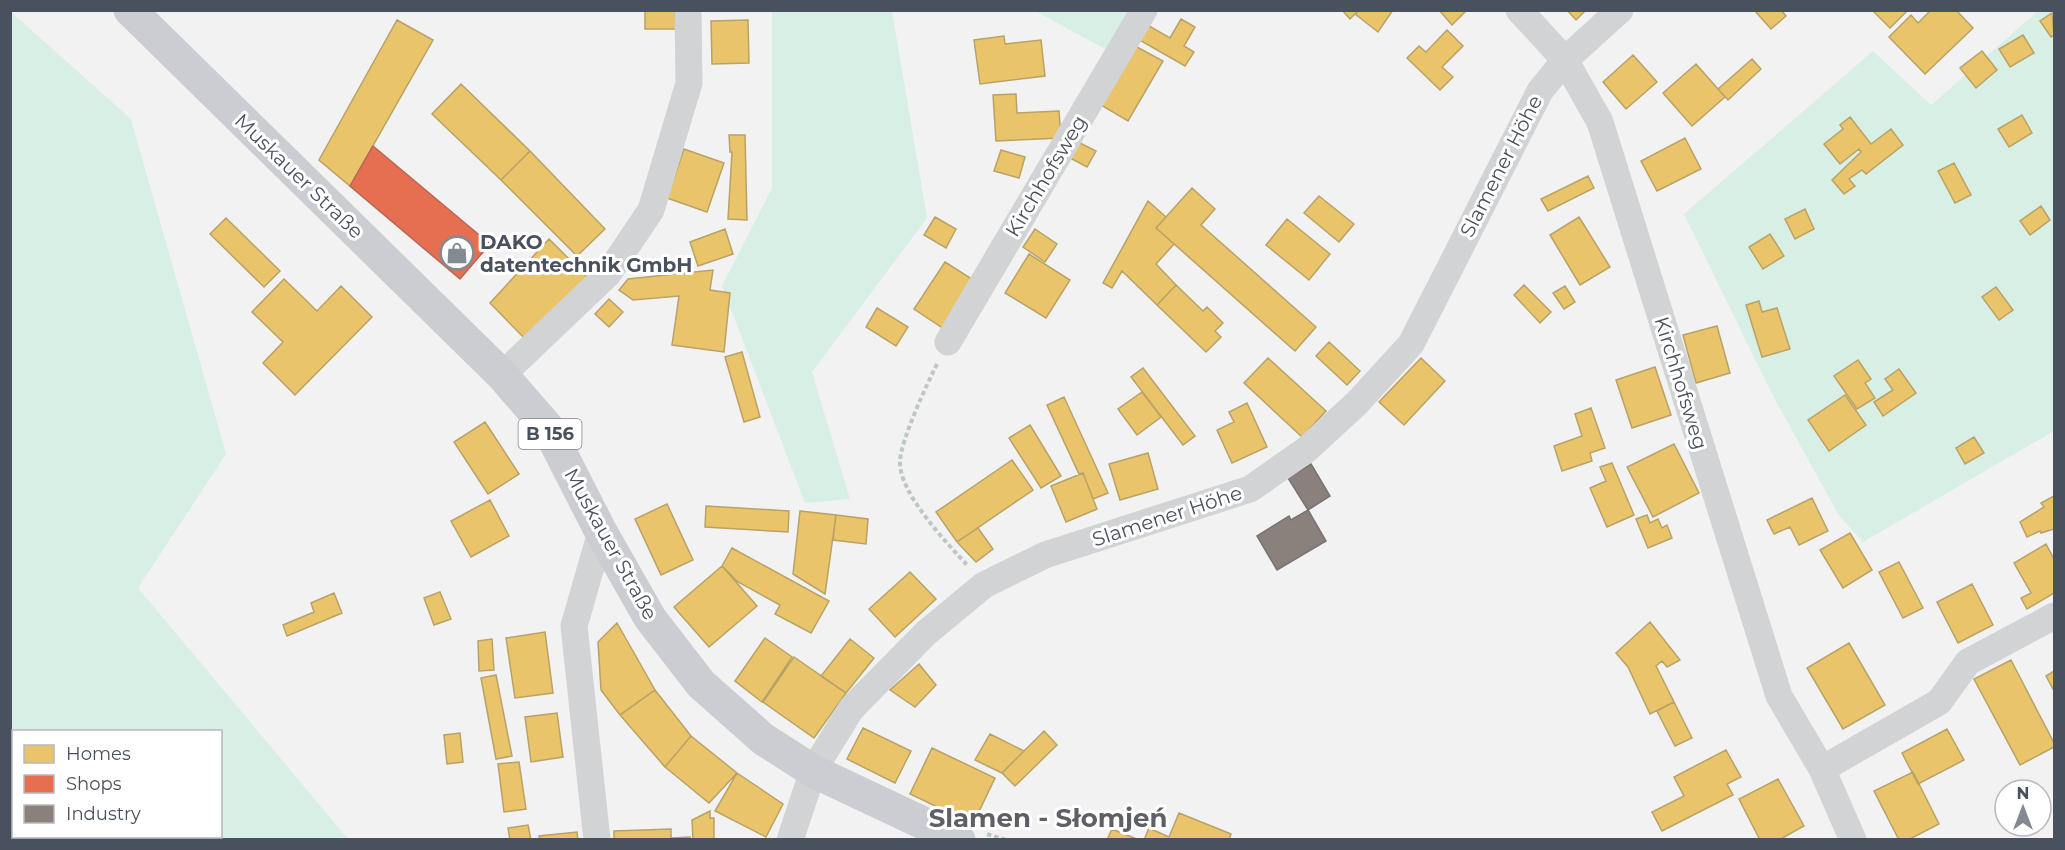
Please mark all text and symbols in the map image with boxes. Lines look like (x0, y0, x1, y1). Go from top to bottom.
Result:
street label: Slamener Höhe (1455, 91, 1547, 241)
street label: Muskauer Straße (230, 108, 368, 244)
street label: Kirchhofsweg (1000, 111, 1092, 241)
place label: DAKO datentechnik GmbH (480, 230, 693, 277)
shop icon: DAKO datentechnik GmbH (439, 235, 475, 271)
street label: Kirchhofsweg (1649, 314, 1713, 452)
road number: B 156 (518, 419, 582, 449)
street label: Muskauer Straße (559, 464, 663, 624)
street label: Slamener Höhe (1089, 480, 1245, 552)
legend (12, 730, 222, 838)
text: Homes (66, 743, 131, 765)
text: Shops (66, 773, 122, 795)
north arrow (1993, 778, 2053, 838)
text: N (2017, 784, 2029, 803)
district label: Slamen - Słomjeń (929, 802, 1167, 834)
text: Industry (66, 803, 141, 825)

